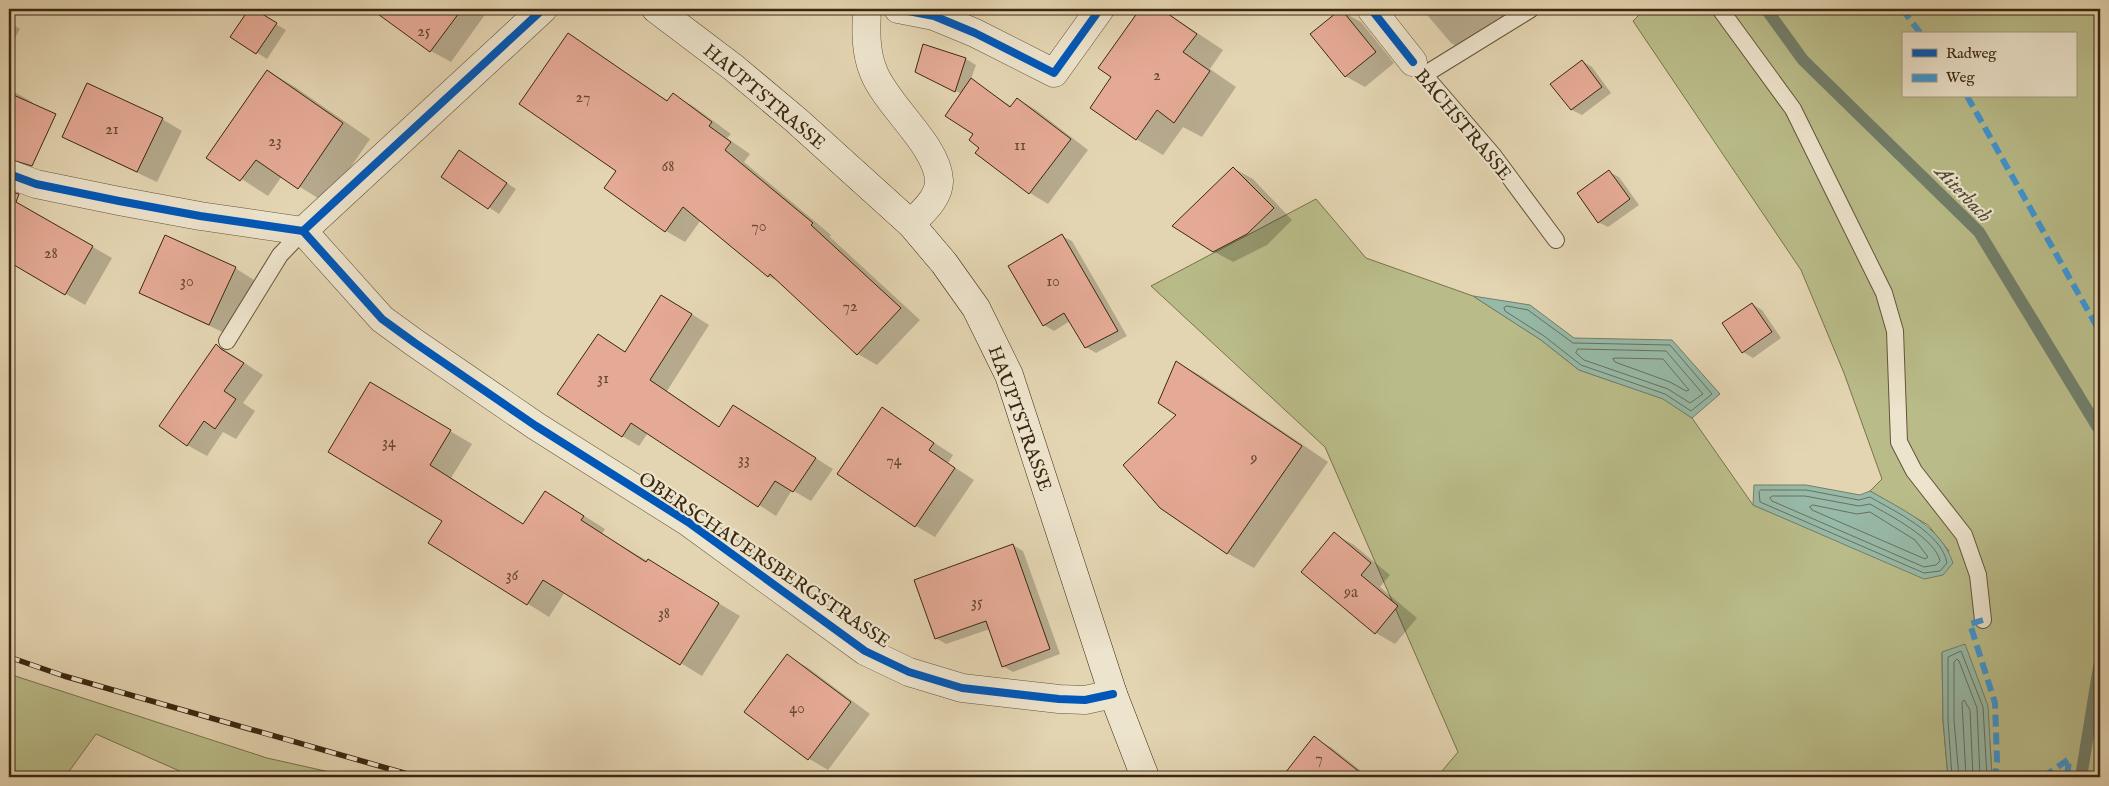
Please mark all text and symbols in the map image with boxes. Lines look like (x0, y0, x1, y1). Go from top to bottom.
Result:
house number: 25 (417, 22, 431, 42)
legend (1902, 32, 2076, 98)
street label: HAUPTSTRASSE (697, 39, 830, 156)
text: Radweg (1946, 44, 1997, 63)
street label: BACHSTRASSE (1409, 65, 1516, 186)
house number: 2 (1153, 66, 1161, 86)
text: Weg (1946, 68, 1975, 87)
house number: 27 (576, 88, 590, 108)
house number: 21 (105, 120, 119, 140)
house number: 23 (268, 132, 282, 152)
house number: 11 (1014, 136, 1026, 156)
house number: 68 (661, 157, 675, 177)
water label: Aiterbach (1928, 159, 1997, 229)
house number: 70 (751, 217, 767, 237)
house number: 28 (44, 244, 58, 264)
house number: 30 (180, 272, 194, 292)
house number: 10 (1046, 272, 1060, 292)
house number: 72 (843, 297, 858, 317)
street label: HAUPTSTRASSE (982, 343, 1057, 495)
house number: 31 (597, 369, 609, 389)
house number: 34 (382, 433, 396, 453)
house number: 9 (1250, 449, 1258, 469)
house number: 33 (738, 450, 750, 470)
house number: 74 (886, 451, 902, 471)
street label: OBERSCHAUERSBERGSTRASSE (633, 467, 895, 654)
house number: 36 (506, 566, 519, 586)
house number: 9a (1343, 583, 1358, 603)
house number: 35 (971, 593, 983, 613)
house number: 38 (658, 604, 670, 624)
house number: 40 (789, 699, 805, 719)
house number: 7 (1315, 749, 1323, 769)

